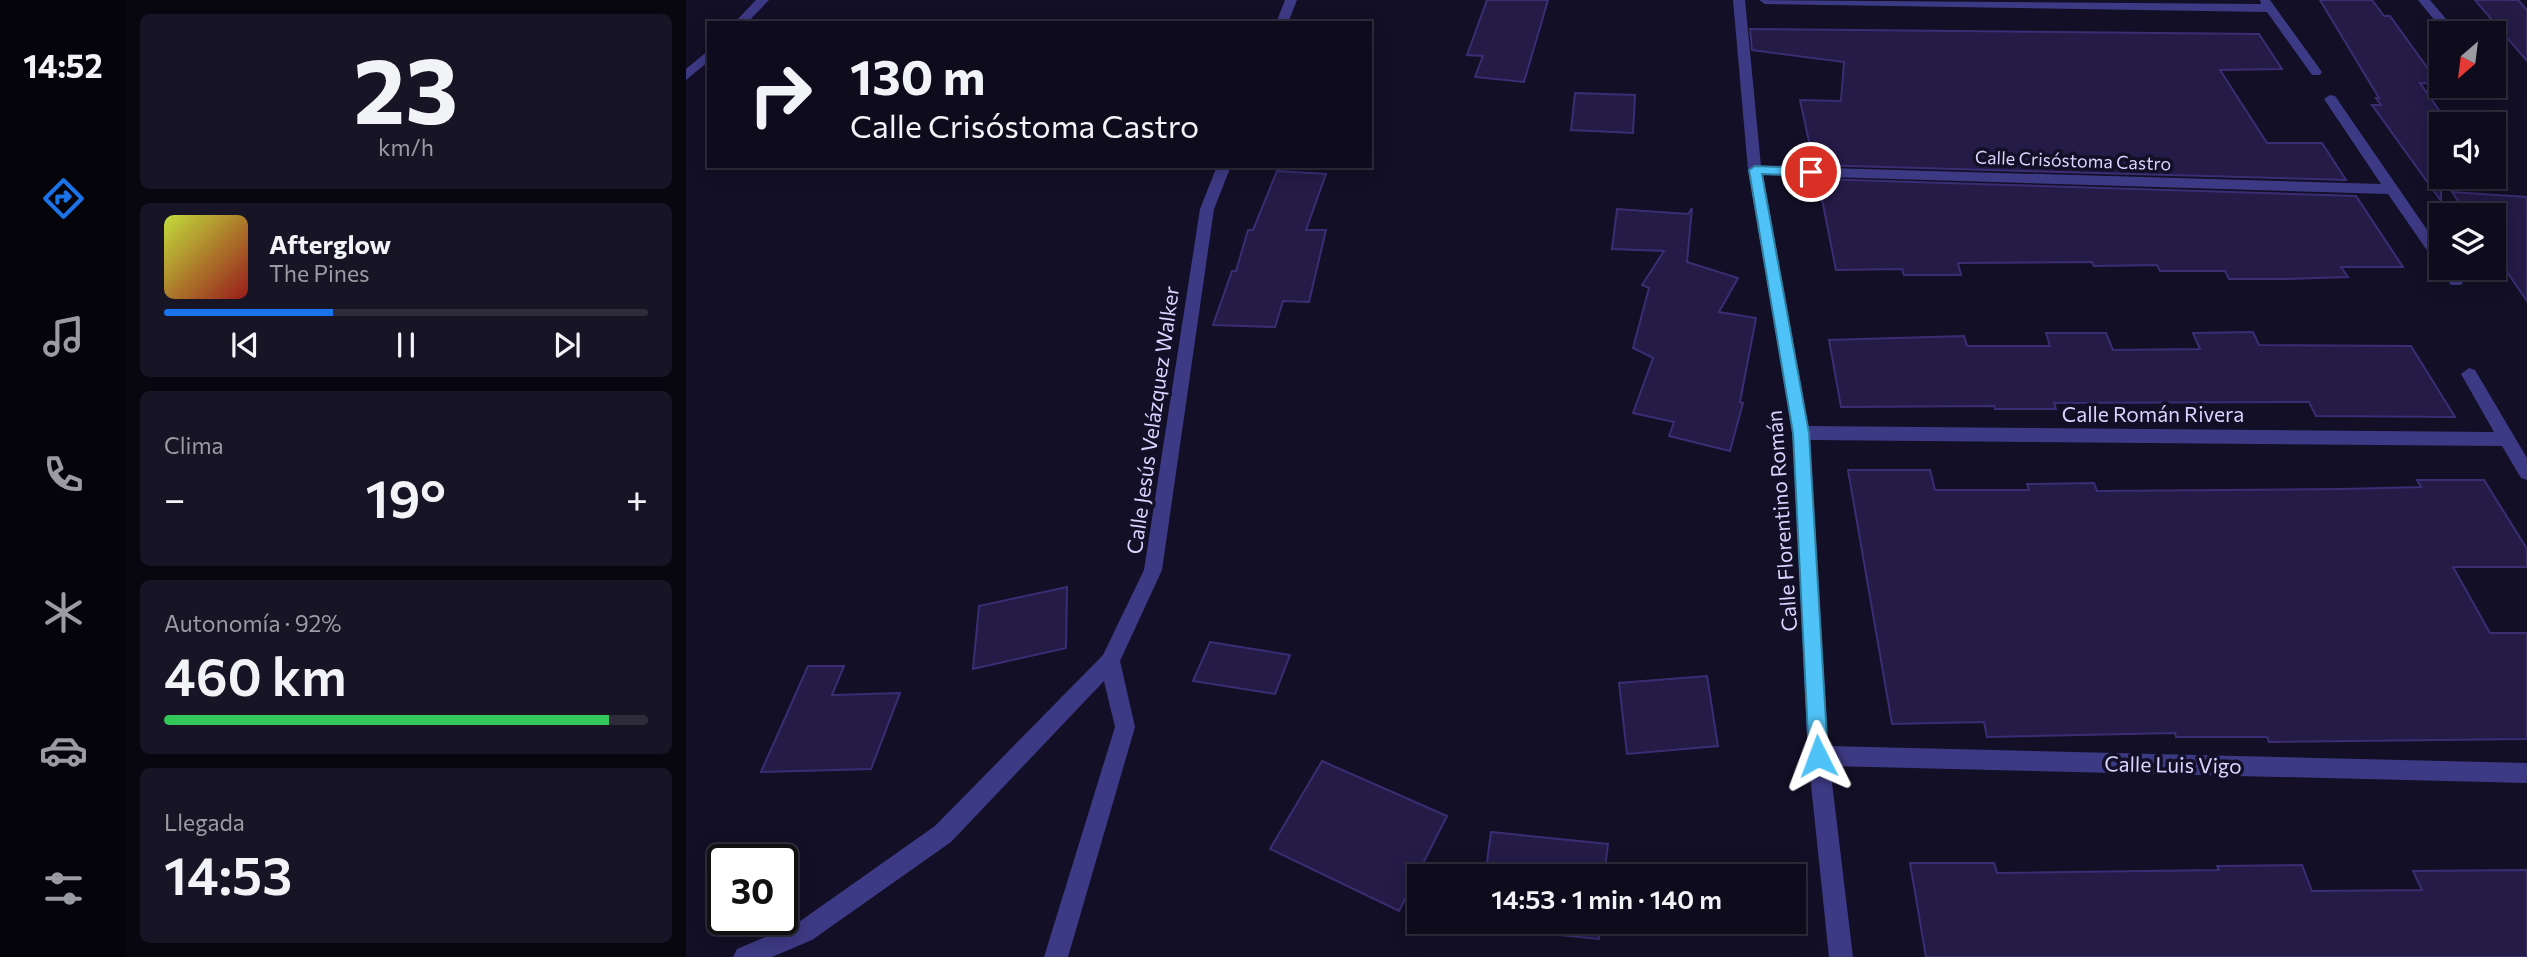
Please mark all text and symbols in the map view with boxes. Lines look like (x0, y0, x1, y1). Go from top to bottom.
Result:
north arrow (2429, 21, 2506, 98)
map controls (2429, 21, 2506, 280)
text: 23 (354, 31, 458, 143)
text: 14:52 (23, 45, 103, 85)
text: 130 m (850, 45, 985, 105)
icon: right (735, 49, 826, 140)
text: Calle Crisóstoma Castro (850, 105, 1199, 145)
button: sound (2429, 112, 2506, 189)
text: km/h (378, 133, 434, 161)
pin (1781, 142, 1841, 202)
street label: Calle Crisóstoma Castro (1974, 146, 2172, 174)
icon: arrive (1792, 153, 1830, 191)
icon: directions (39, 174, 88, 223)
button: layers (2429, 203, 2506, 280)
text: Afterglow (269, 228, 391, 259)
text: The Pines (269, 259, 370, 287)
street label: Calle Jesús Velázquez Walker (1121, 284, 1183, 556)
icon: music (39, 312, 88, 361)
icon: previous (226, 326, 264, 364)
icon: pause (387, 326, 425, 364)
icon: next (548, 326, 586, 364)
street label: Calle Román Rivera (2062, 401, 2244, 426)
street label: Calle Florentino Román (1761, 409, 1801, 633)
text: Clima (164, 431, 224, 459)
icon: phone (39, 450, 88, 499)
text: 19° (365, 465, 446, 529)
text: − (164, 474, 186, 521)
text: + (626, 474, 648, 521)
icon: climate (39, 588, 88, 637)
text: Autonomía · 92% (164, 609, 342, 637)
text: 460 km (164, 643, 347, 707)
position arrow (1781, 719, 1855, 793)
icon: car (39, 726, 88, 775)
street label: Calle Luis Vigo (2104, 750, 2242, 778)
text: Llegada (164, 808, 245, 836)
text: 14:53 (164, 842, 292, 906)
speed limit sign: 30 (707, 844, 798, 935)
icon: filters (39, 864, 88, 913)
text: 14:53 · 1 min · 140 m (1491, 883, 1722, 914)

